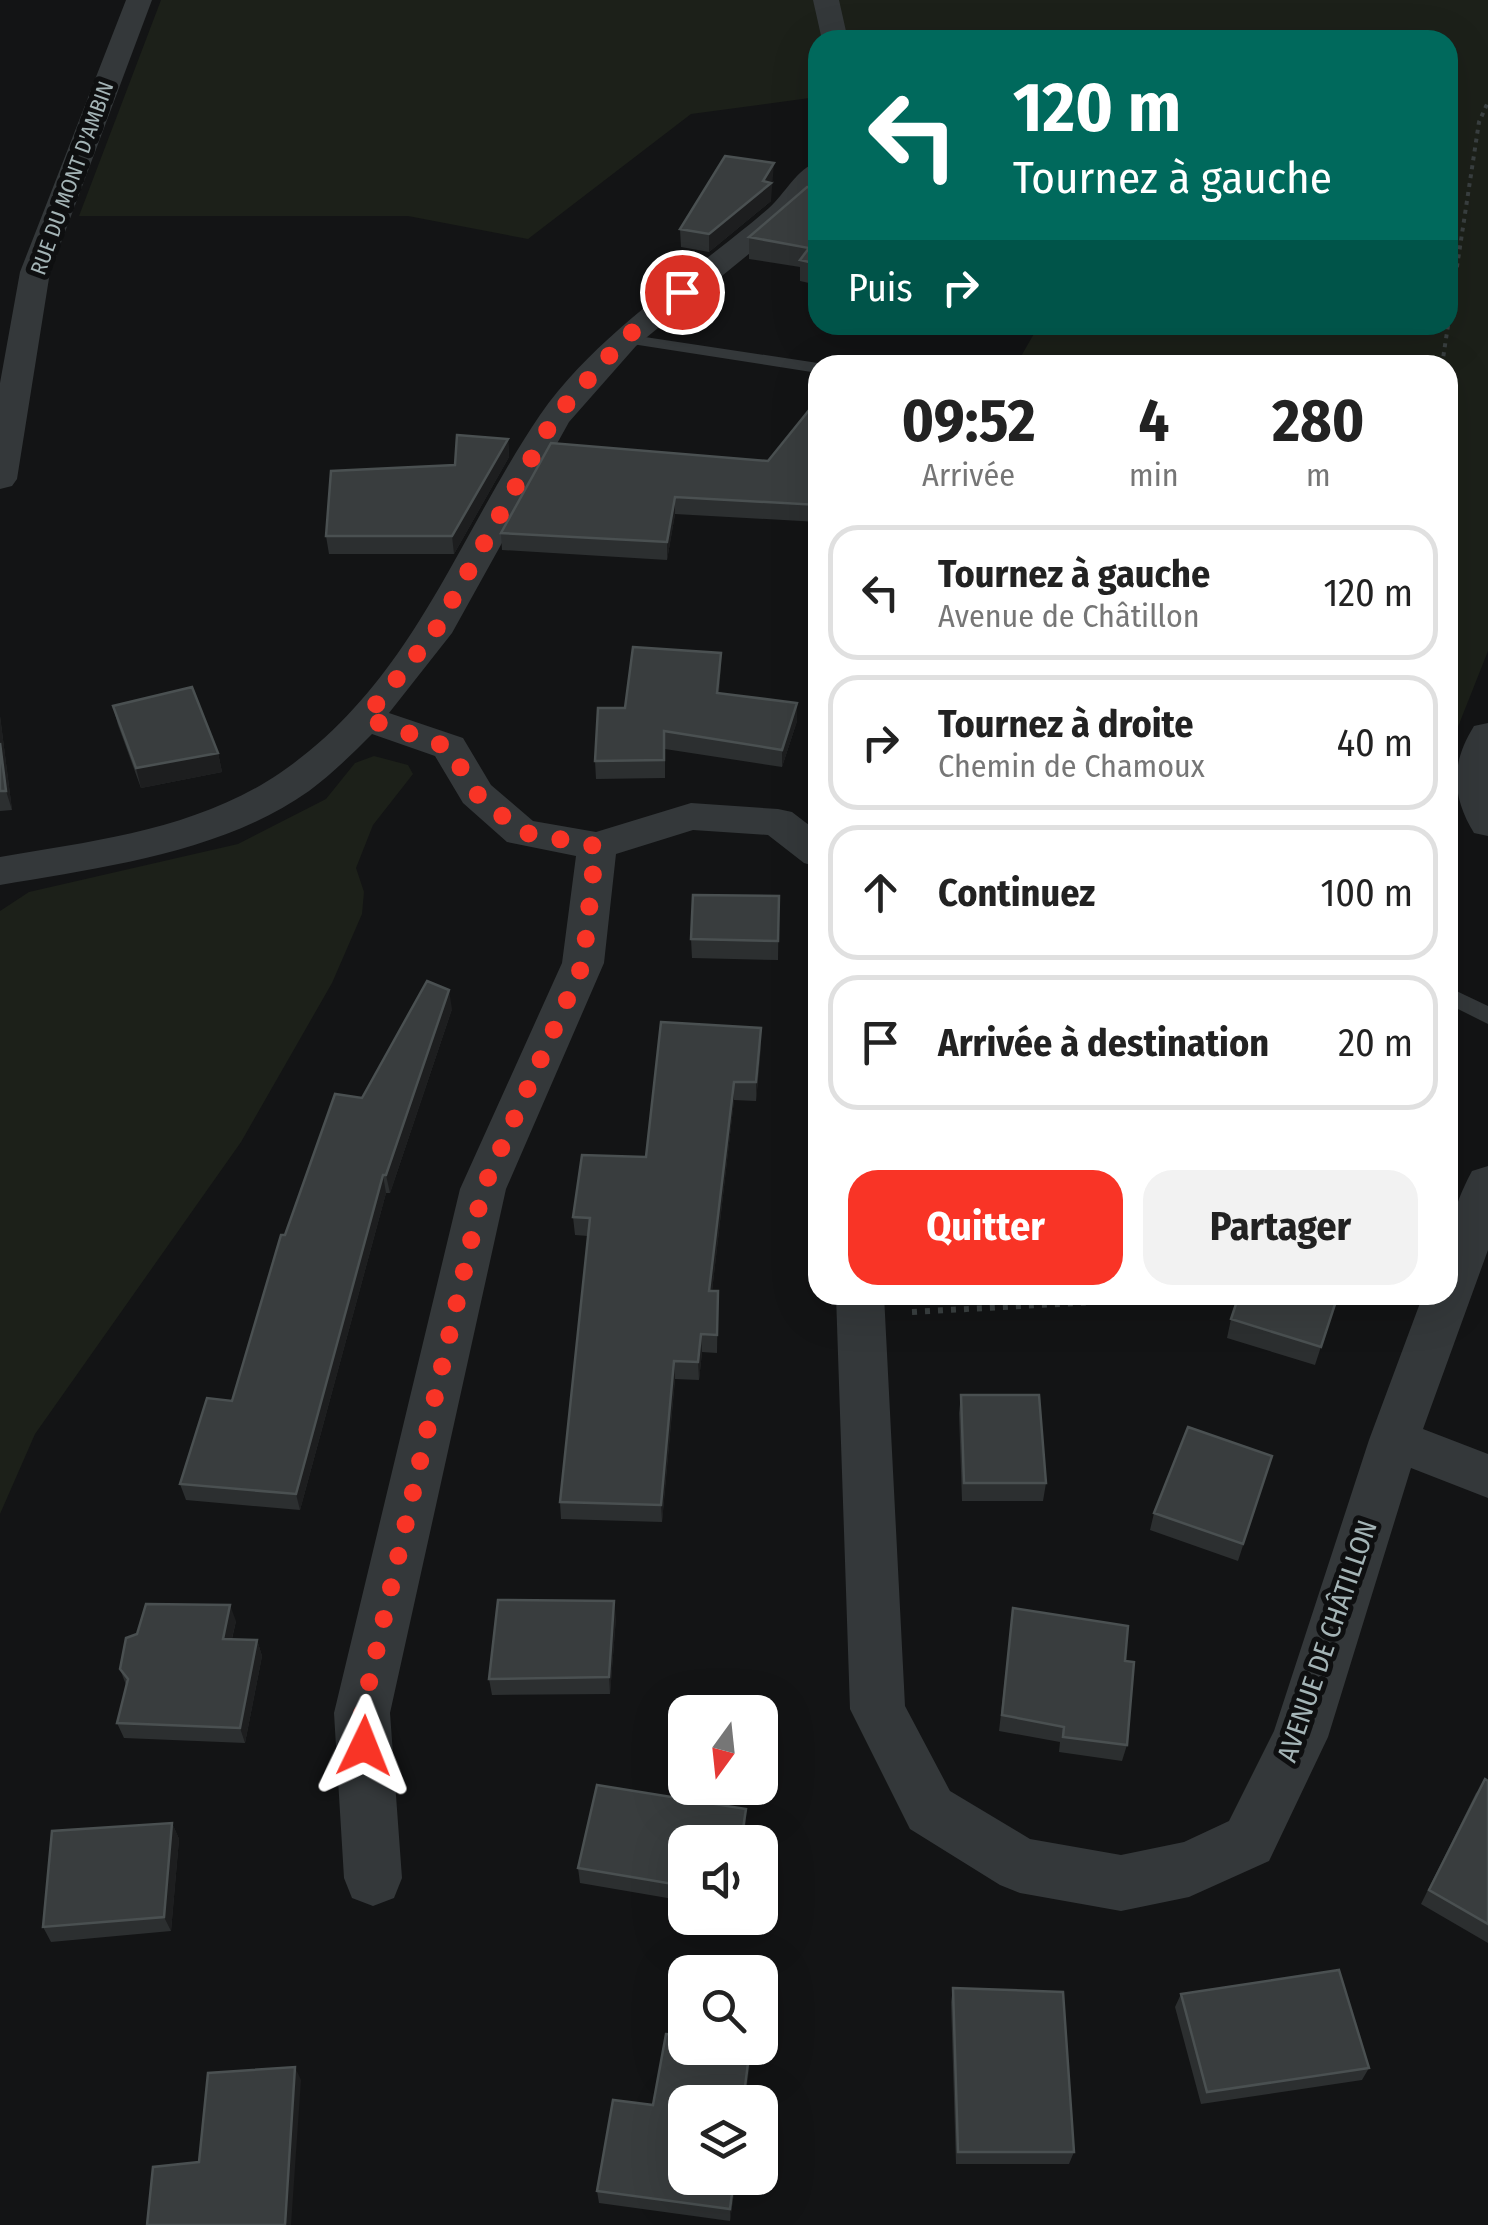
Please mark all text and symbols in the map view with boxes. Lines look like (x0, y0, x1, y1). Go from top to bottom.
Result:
text: 120 m (1013, 66, 1181, 150)
icon: left (848, 70, 978, 200)
street label: RUE DU MONT D'AMBIN (24, 78, 120, 278)
text: Tournez à gauche (1013, 151, 1332, 205)
pin (640, 250, 725, 335)
icon: right (933, 260, 988, 315)
icon: arrive (655, 265, 710, 320)
text: Puis (848, 265, 913, 311)
text: 09:52 (902, 385, 1036, 457)
text: 4 (1138, 385, 1169, 457)
text: 280 (1272, 385, 1364, 457)
text: Arrivée (922, 456, 1015, 494)
text: min (1129, 456, 1179, 494)
text: m (1306, 456, 1331, 494)
text: Tournez à gauche (938, 551, 1210, 597)
icon: left (853, 565, 908, 620)
text: 120 m (1323, 570, 1413, 616)
text: Avenue de Châtillon (938, 597, 1200, 635)
text: Tournez à droite (938, 701, 1194, 747)
icon: right (853, 715, 908, 770)
text: 40 m (1337, 720, 1413, 766)
text: Chemin de Chamoux (938, 747, 1205, 785)
icon: ahead (853, 865, 908, 920)
text: Continuez (938, 870, 1095, 916)
text: 100 m (1320, 870, 1413, 916)
icon: arrive (853, 1015, 908, 1070)
text: Arrivée à destination (938, 1020, 1269, 1066)
text: 20 m (1338, 1020, 1413, 1066)
button: Quitter (848, 1170, 1123, 1285)
button: Partager (1143, 1170, 1418, 1285)
street label: AVENUE DE CHÂTILLON (1270, 1516, 1384, 1766)
position arrow (312, 1694, 416, 1798)
north arrow (668, 1695, 778, 1805)
map controls (668, 1695, 778, 2195)
button: sound (668, 1825, 778, 1935)
button: search (668, 1955, 778, 2065)
button: layers (668, 2085, 778, 2195)

